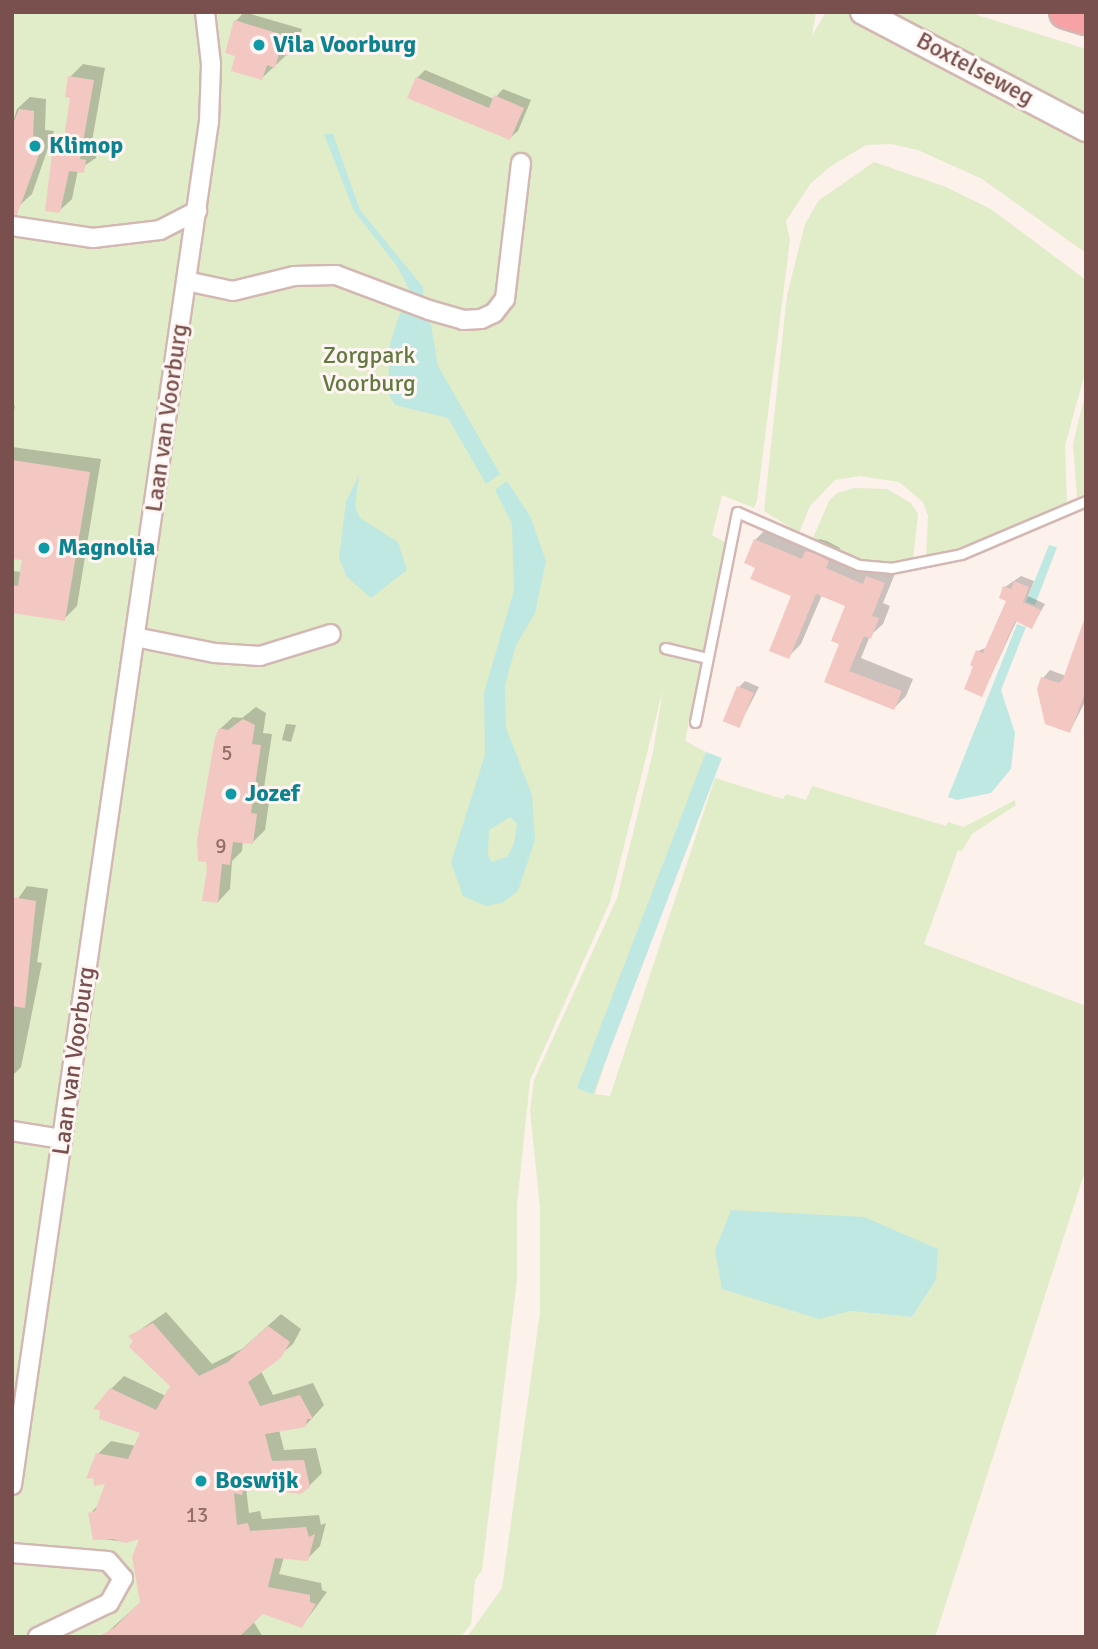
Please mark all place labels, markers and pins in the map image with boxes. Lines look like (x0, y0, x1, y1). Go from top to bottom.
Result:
place label: Vila Voorburg (273, 31, 416, 59)
marker: Vila Voorburg (251, 37, 267, 53)
place label: Klimop (49, 132, 123, 160)
marker: Klimop (27, 138, 43, 154)
place label: Magnolia (58, 534, 155, 562)
marker: Magnolia (36, 540, 52, 556)
place label: Jozef (245, 780, 300, 808)
marker: Jozef (223, 786, 239, 802)
place label: Boswijk (215, 1467, 298, 1495)
marker: Boswijk (193, 1473, 209, 1489)

